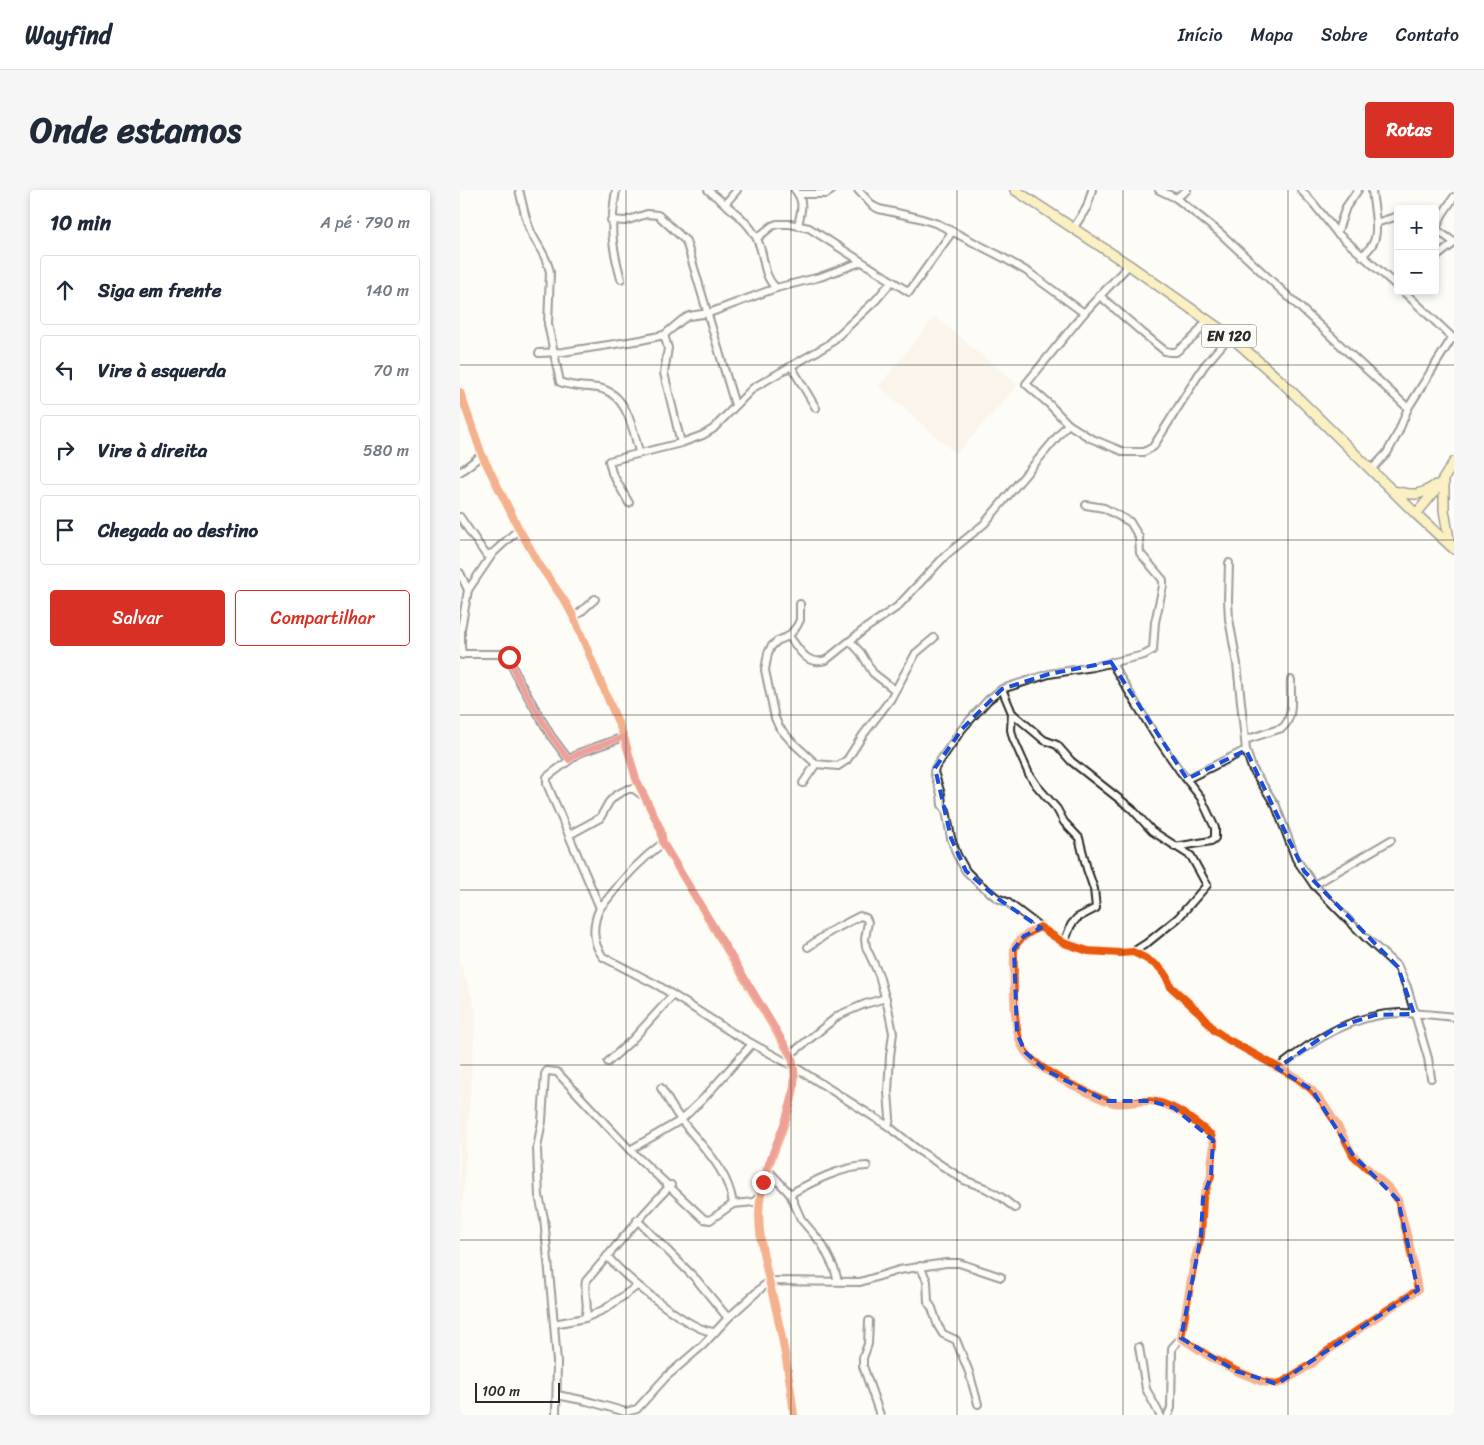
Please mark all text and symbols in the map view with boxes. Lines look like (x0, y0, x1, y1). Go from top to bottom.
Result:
text: Wayfind (25, 14, 111, 56)
text: Início (1178, 19, 1223, 51)
text: Mapa (1251, 19, 1293, 51)
text: Sobre (1321, 19, 1368, 51)
text: Contato (1396, 19, 1459, 51)
text: Onde estamos (30, 99, 241, 161)
button: Rotas (1365, 102, 1454, 158)
text: 10 min (50, 204, 111, 242)
map controls (1394, 205, 1439, 295)
button: + (1394, 205, 1439, 250)
text: A pé · 790 m (321, 208, 410, 237)
button: − (1394, 250, 1439, 295)
text: Siga em frente (98, 274, 221, 307)
icon: ahead (51, 276, 79, 304)
text: 140 m (366, 276, 409, 305)
road number: EN 120 (1202, 324, 1256, 348)
text: Vire à esquerda (98, 354, 226, 387)
icon: left (51, 356, 79, 384)
text: 70 m (373, 356, 409, 385)
text: Vire à direita (98, 434, 207, 467)
icon: right (51, 436, 79, 464)
text: 580 m (363, 436, 409, 465)
text: Chegada ao destino (98, 514, 258, 547)
icon: arrive (51, 516, 79, 544)
button: Salvar (50, 590, 225, 646)
button: Compartilhar (235, 590, 410, 646)
route start (498, 646, 521, 669)
route end (752, 1171, 775, 1194)
text: 100 m (482, 1379, 520, 1404)
scale bar (475, 1380, 560, 1403)

